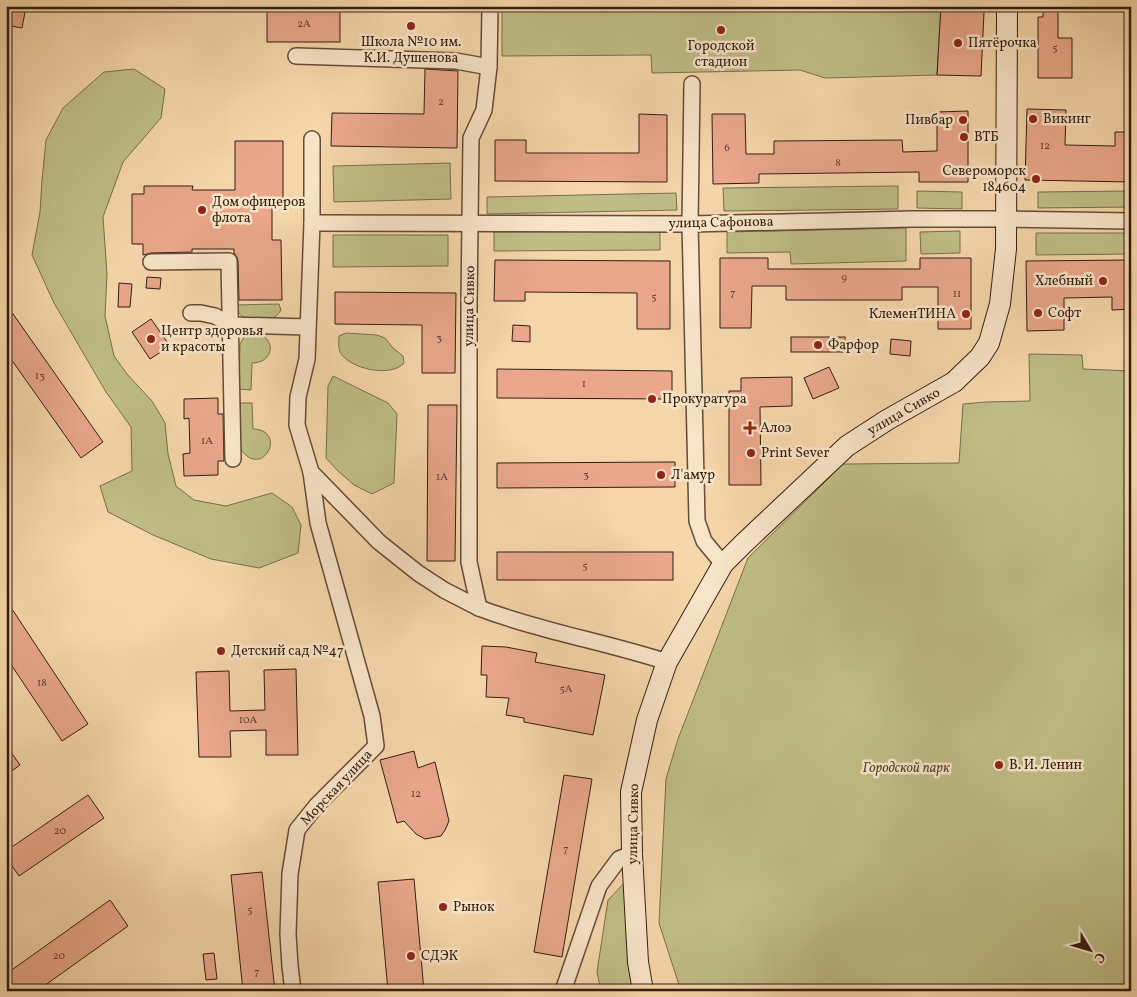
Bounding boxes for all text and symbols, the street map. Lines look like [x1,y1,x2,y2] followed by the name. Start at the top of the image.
[297,17,311,32] house number: 2А
[405,20,417,32] marker: Школа №10 им. К.И. Душенова
[715,24,727,36] marker: Городской стадион
[361,33,461,68] place label: Школа №10 им. К.И. Душенова
[968,34,1037,53] place label: Пятёрочка
[687,37,755,72] place label: Городской стадион
[952,37,964,49] marker: Пятёрочка
[1052,41,1058,56] house number: 5
[438,95,444,110] house number: 2
[1043,110,1091,129] place label: Викинг
[905,111,953,130] place label: Пивбар
[1027,113,1039,125] marker: Викинг
[957,114,969,126] marker: Пивбар
[974,128,999,147] place label: ВТБ
[958,131,970,143] marker: ВТБ
[1040,139,1050,154] house number: 12
[724,141,730,156] house number: 6
[835,156,841,171] house number: 8
[942,162,1027,197] place label: Североморск 184604
[1030,173,1042,185] marker: Североморск 184604
[212,193,305,228] place label: Дом офицеров флота
[196,204,208,216] marker: Дом офицеров флота
[668,213,774,233] street label: улица Сафонова
[460,265,480,347] street label: улица Сивко
[841,271,847,286] house number: 9
[1035,272,1093,291] place label: Хлебный
[1097,275,1109,287] marker: Хлебный
[730,286,736,301] house number: 7
[953,287,961,302] house number: 11
[651,290,657,305] house number: 5
[1048,304,1081,323] place label: Софт
[869,305,956,324] place label: КлеменТИНА
[1032,307,1044,319] marker: Софт
[960,308,972,320] marker: КлеменТИНА
[161,322,263,357] place label: Центр здоровья и красоты
[436,331,442,346] house number: 3
[145,333,157,345] marker: Центр здоровья и красоты
[828,336,879,355] place label: Фарфор
[812,339,824,351] marker: Фарфор
[35,369,45,384] house number: 13
[582,377,586,392] house number: 1
[864,383,944,441] street label: улица Сивко
[662,390,747,409] place label: Прокуратура
[646,393,658,405] marker: Прокуратура
[760,419,791,438] place label: Алоэ
[744,422,756,434] marker: Алоэ
[201,434,213,449] house number: 1А
[761,444,829,463] place label: Print Sever
[745,447,757,459] marker: Print Sever
[671,466,715,485] place label: Л'амур
[583,468,589,483] house number: 3
[655,469,667,481] marker: Л'амур
[436,470,448,485] house number: 1А
[582,559,588,574] house number: 5
[231,642,344,661] place label: Детский сад №47
[215,645,227,657] marker: Детский сад №47
[37,676,47,691] house number: 18
[559,682,573,697] house number: 5А
[239,713,258,728] house number: 10А
[297,746,377,830] street label: Морская улица
[1009,756,1083,775] place label: В. И. Ленин
[863,759,950,778] park label: Городской парк
[993,759,1005,771] marker: В. И. Ленин
[624,783,644,865] street label: улица Сивко
[411,787,421,802] house number: 12
[54,824,67,839] house number: 20
[563,842,569,857] house number: 7
[453,898,495,917] place label: Рынок
[437,901,449,913] marker: Рынок
[247,903,253,918] house number: 5
[1064,924,1114,974] north arrow
[421,947,459,966] place label: СДЭК
[1089,948,1109,966] text: С
[53,949,66,964] house number: 20
[405,950,417,962] marker: СДЭК
[254,965,260,980] house number: 7

